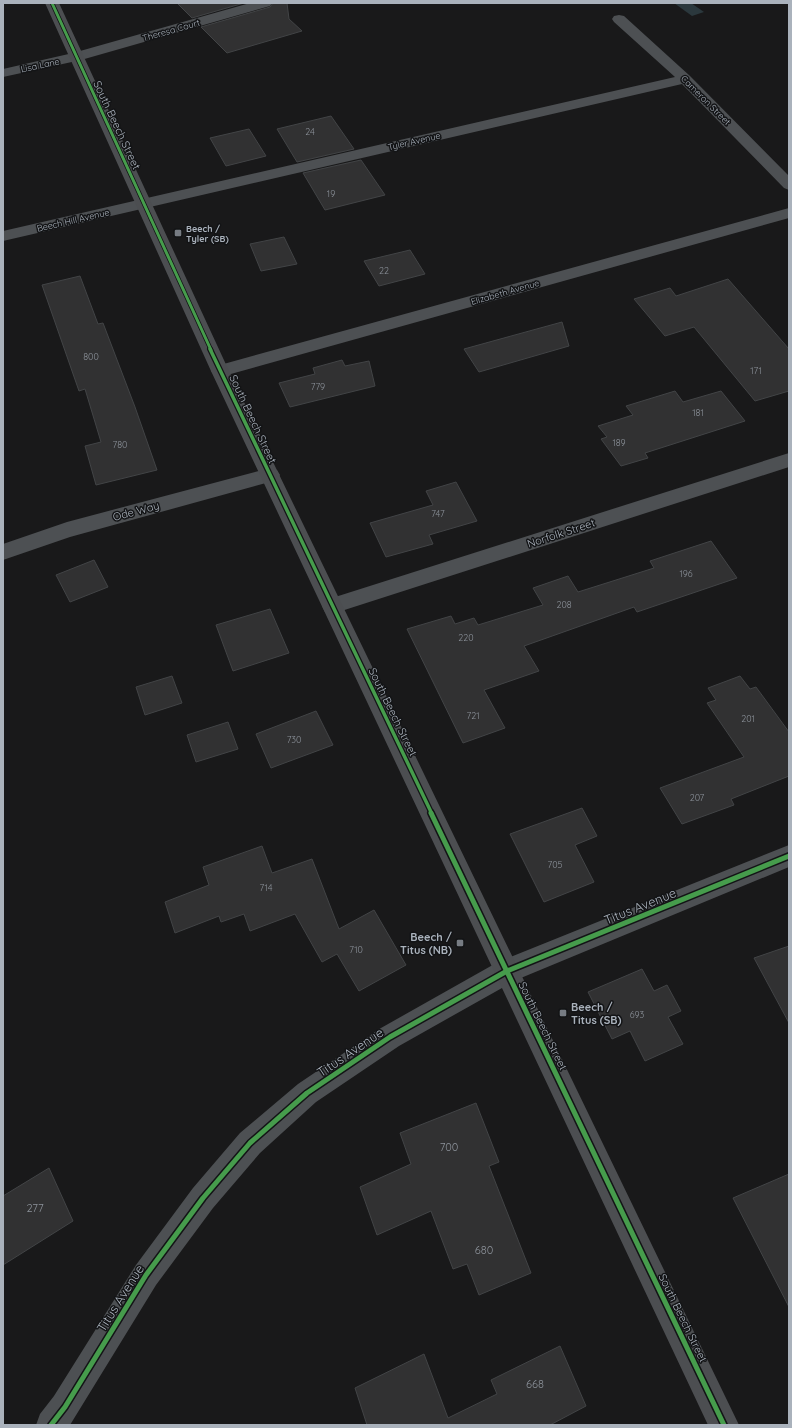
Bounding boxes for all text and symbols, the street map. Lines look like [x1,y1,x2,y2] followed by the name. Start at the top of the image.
[141,17,201,43] street label: Theresa Court
[20,56,60,74] street label: Lisa Lane
[679,73,733,127] street label: Cameron Street
[90,78,144,172] street label: South Beech Street
[305,126,315,137] house number: 24
[387,130,441,152] street label: Tyler Avenue
[327,188,335,199] house number: 19
[36,206,110,234] street label: Beech Hill Avenue
[186,223,229,244] place label: Beech / Tyler (SB)
[173,228,183,238] marker: Beech / Tyler (SB)
[379,265,389,276] house number: 22
[469,277,541,307] street label: Elizabeth Avenue
[83,351,99,362] house number: 800
[750,365,762,376] house number: 171
[226,372,280,466] street label: South Beech Street
[311,381,325,392] house number: 779
[692,407,704,418] house number: 181
[612,437,626,448] house number: 189
[113,439,127,450] house number: 780
[111,498,161,524] street label: Ode Way
[431,508,445,519] house number: 747
[525,515,597,551] street label: Norfolk Street
[679,568,693,579] house number: 196
[556,599,572,610] house number: 208
[458,632,474,643] house number: 220
[366,665,421,759] street label: South Beech Street
[467,710,479,721] house number: 721
[741,713,755,724] house number: 201
[287,734,301,745] house number: 730
[690,792,705,803] house number: 207
[548,859,563,870] house number: 705
[260,882,273,893] house number: 714
[602,884,678,928] street label: Titus Avenue
[400,930,452,957] place label: Beech / Titus (NB)
[455,938,465,948] marker: Beech / Titus (NB)
[349,944,363,955] house number: 710
[516,979,571,1073] street label: South Beech Street
[571,1000,622,1027] place label: Beech / Titus (SB)
[558,1008,568,1018] marker: Beech / Titus (SB)
[630,1009,645,1020] house number: 693
[314,1024,386,1080] street label: Titus Avenue
[440,1140,458,1154] house number: 700
[26,1201,44,1215] house number: 277
[475,1243,493,1257] house number: 680
[93,1261,147,1335] street label: Titus Avenue
[656,1271,711,1365] street label: South Beech Street
[526,1377,544,1391] house number: 668

